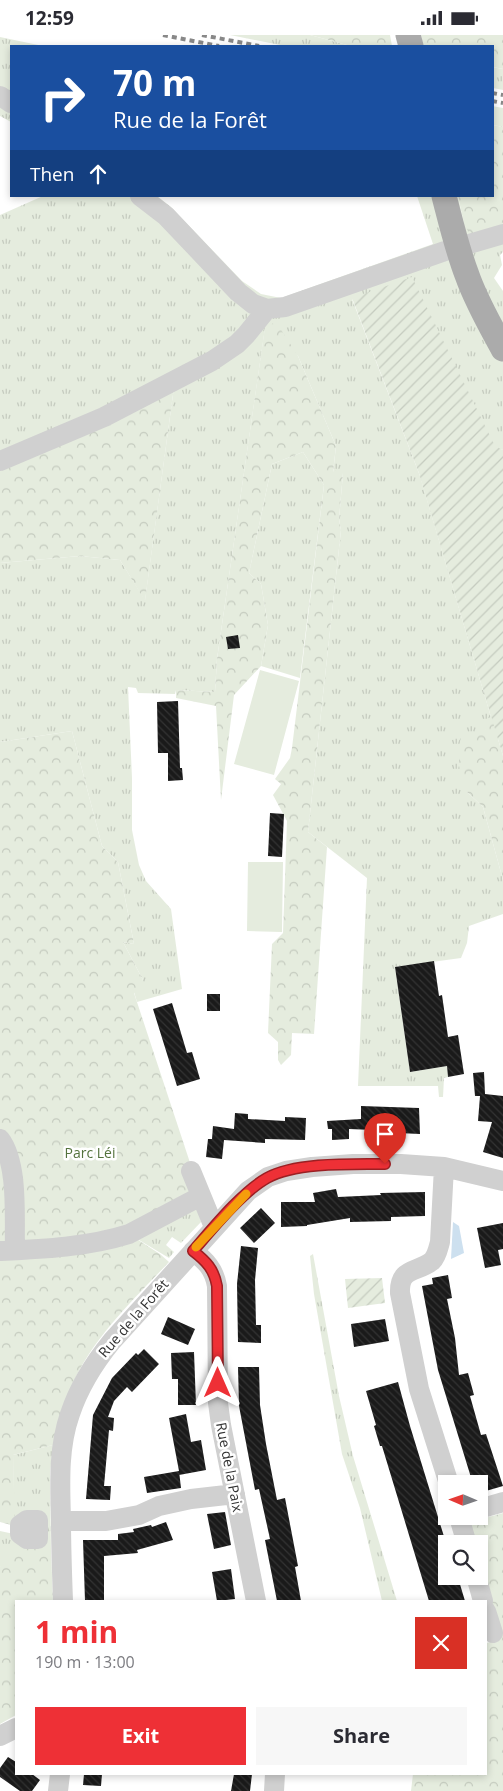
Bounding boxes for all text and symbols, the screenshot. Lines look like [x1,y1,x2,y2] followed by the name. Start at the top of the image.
[25,5,74,31] text: 12:59
[113,59,196,106] text: 70 m
[30,65,95,130] icon: right
[113,104,267,134] text: Rue de la Forêt
[84,160,112,188] icon: ahead
[30,161,74,187] text: Then
[364,1113,406,1164] pin
[371,1120,399,1148] icon: arrive
[65,1143,115,1162] park label: Parc Léi
[94,1275,172,1361] street label: Rue de la Forêt
[191,1356,243,1408] position arrow
[212,1421,248,1514] street label: Rue de la Paix
[438,1475,488,1525] north arrow
[438,1475,488,1585] map controls
[438,1535,488,1585] button: search
[35,1611,118,1652] text: 1 min
[415,1617,467,1669] button: close
[35,1651,135,1673] text: 190 m · 13:00
[35,1707,246,1765] button: Exit
[256,1707,467,1765] button: Share

